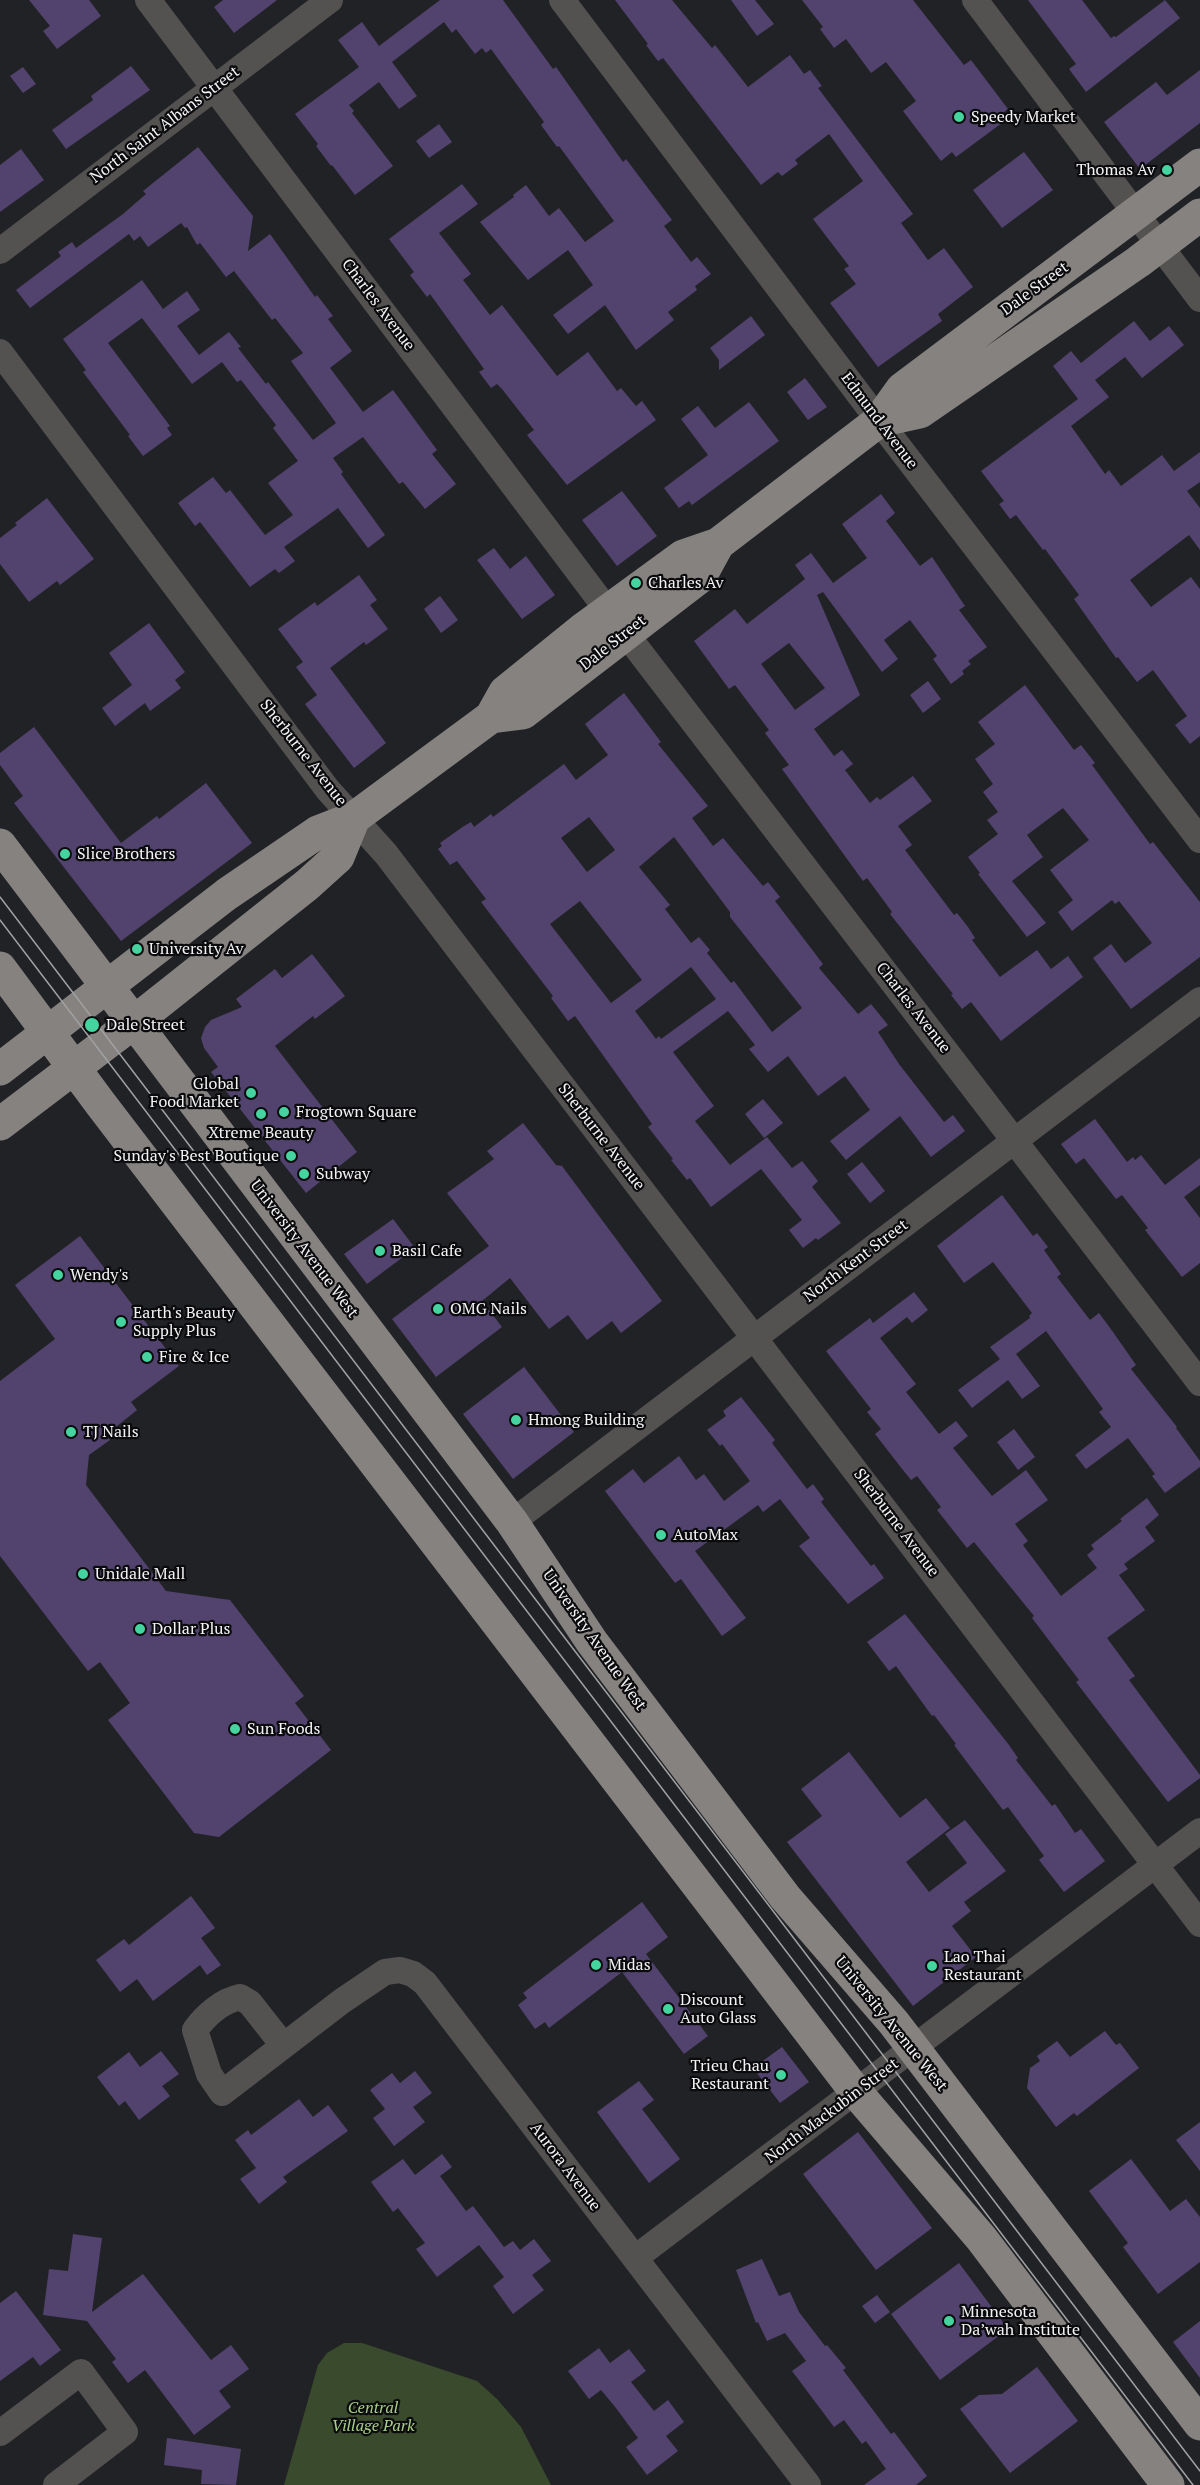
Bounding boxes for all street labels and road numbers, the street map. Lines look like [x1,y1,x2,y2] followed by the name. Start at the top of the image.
[86,62,244,188] street label: North Saint Albans Street
[337,255,419,355] street label: Charles Avenue
[997,258,1073,320] street label: Dale Street
[836,369,922,473] street label: Edmund Avenue
[576,611,650,675] street label: Dale Street
[255,696,351,810] street label: Sherburne Avenue
[872,959,954,1057] street label: Charles Avenue
[553,1080,649,1194] street label: Sherburne Avenue
[246,1176,362,1322] street label: University Avenue West
[800,1216,912,1306] street label: North Kent Street
[849,1465,943,1581] street label: Sherburne Avenue
[538,1566,650,1714] street label: University Avenue West
[831,1953,951,2095] street label: University Avenue West
[761,2054,903,2168] street label: North Mackubin Street
[526,2119,604,2215] street label: Aurora Avenue

